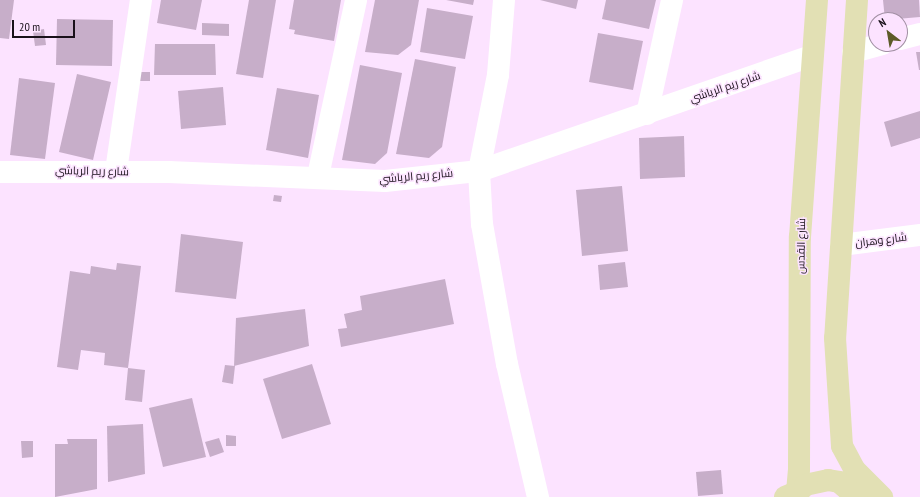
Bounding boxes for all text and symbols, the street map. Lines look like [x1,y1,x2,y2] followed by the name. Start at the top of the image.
[14,12,77,38] scale bar
[868,12,908,52] north arrow
[876,15,888,30] text: N
[19,19,40,34] text: 20 m
[688,69,762,105] street label: شارع ريم الرياشي
[55,164,129,178] street label: شارع ريم الرياشي
[379,166,453,186] street label: شارع ريم الرياشي
[794,218,808,274] street label: شارع القدس
[854,230,908,250] street label: شارع وهران

